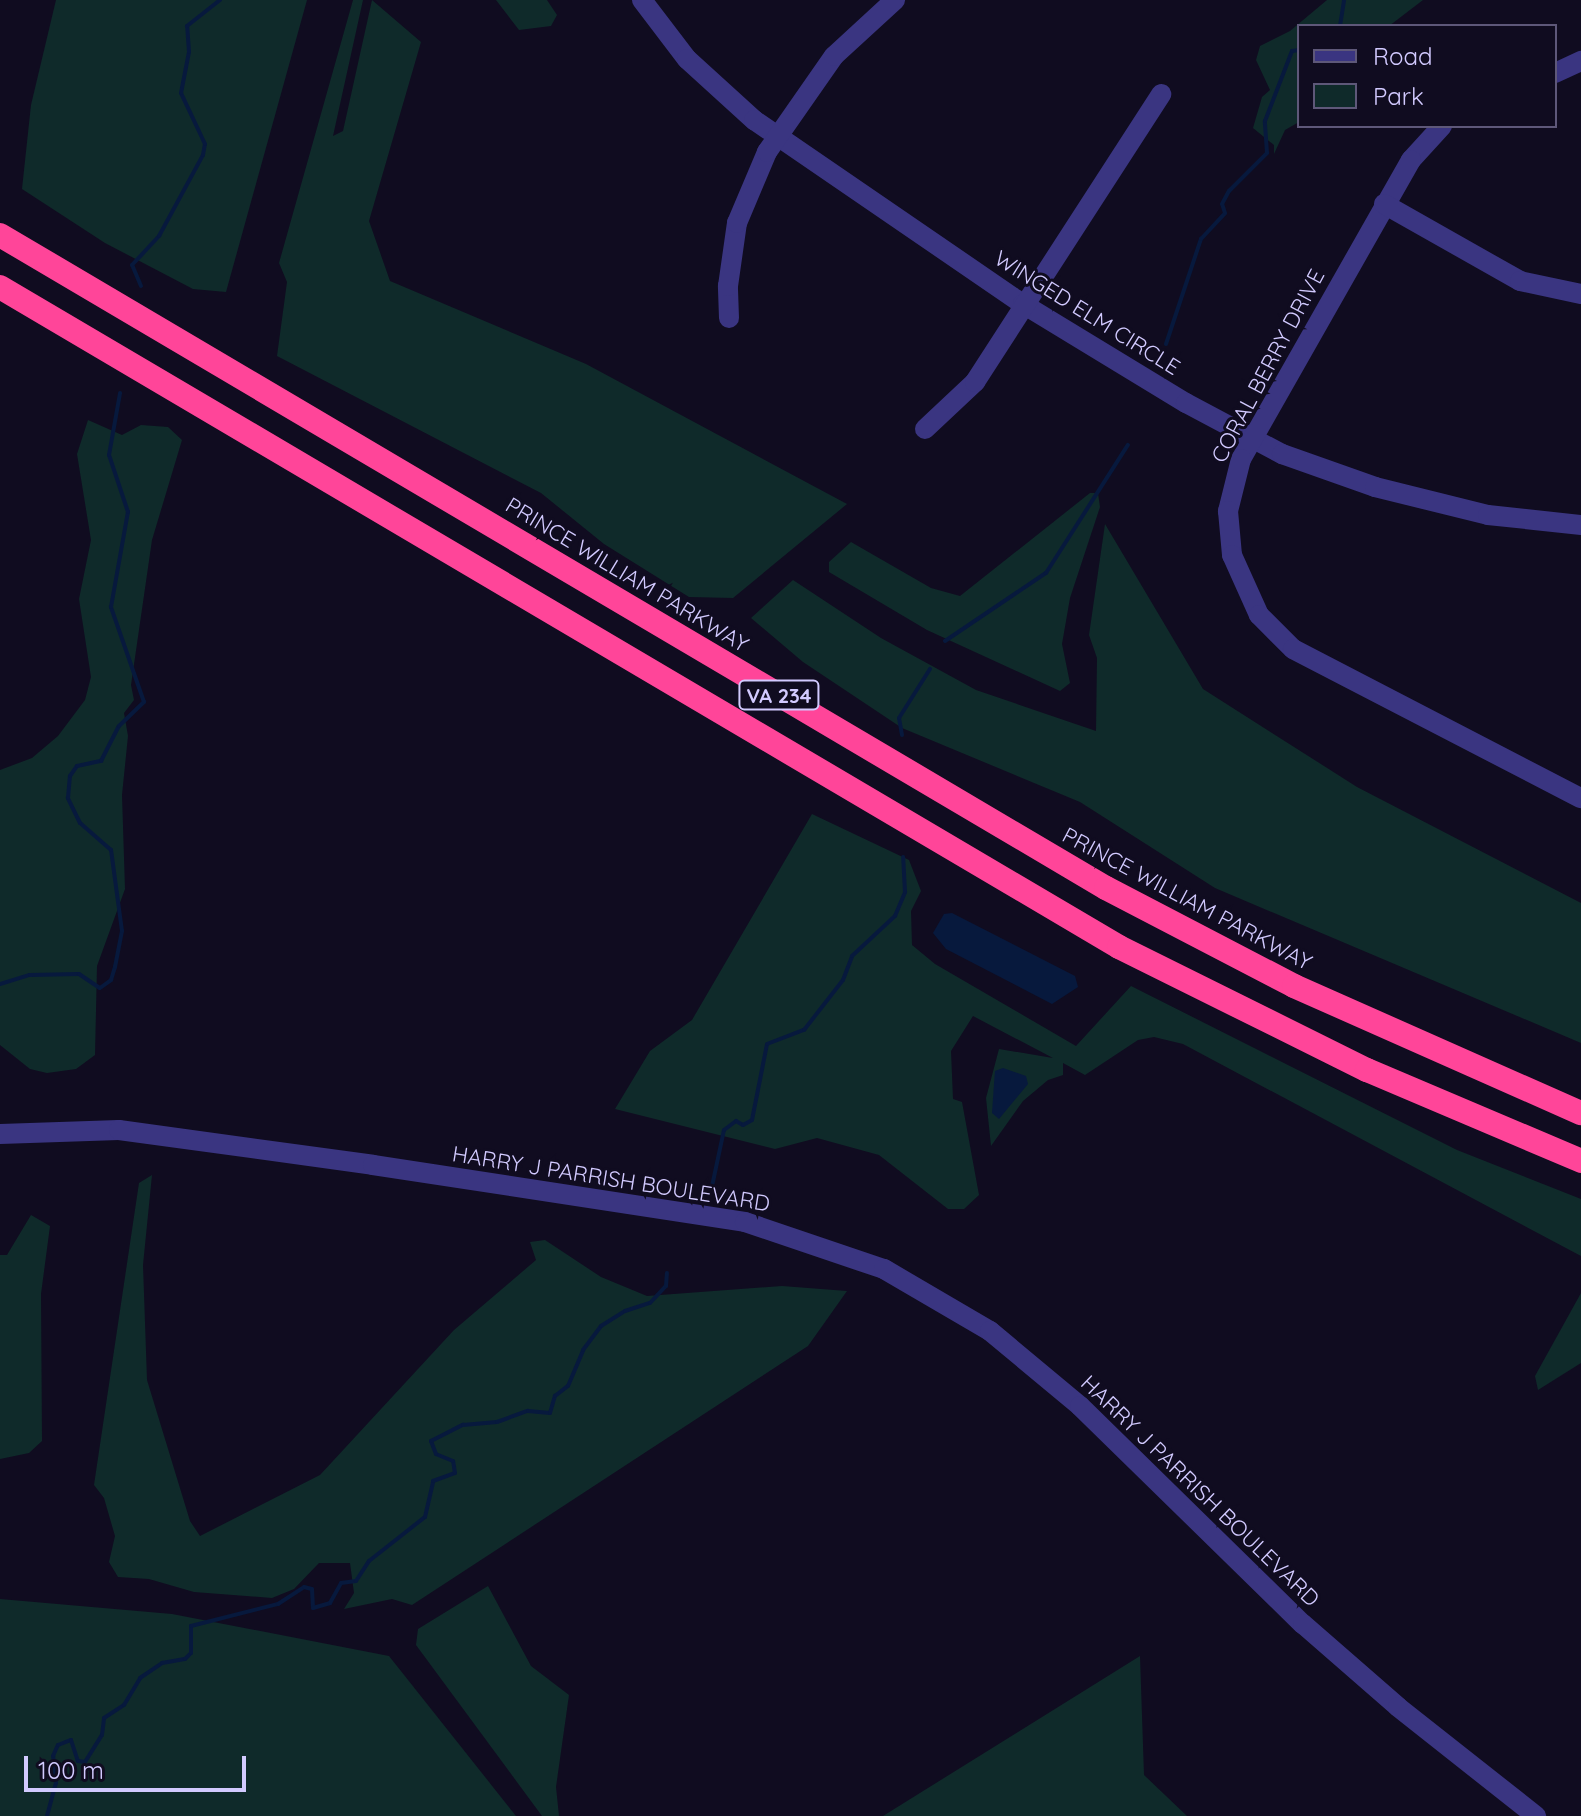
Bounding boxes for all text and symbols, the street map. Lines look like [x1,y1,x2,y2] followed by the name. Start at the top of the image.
[1297,24,1557,128] legend
[1373,41,1433,71] text: Road
[1373,81,1424,111] text: Park
[989,245,1185,381] street label: WINGED ELM CIRCLE
[1206,265,1330,467] street label: CORAL BERRY DRIVE
[501,492,753,658] street label: PRINCE WILLIAM PARKWAY
[737,679,821,711] road number: VA 234
[1058,822,1316,976] street label: PRINCE WILLIAM PARKWAY
[450,1141,772,1217] street label: HARRY J PARRISH BOULEVARD
[1075,1370,1325,1612] street label: HARRY J PARRISH BOULEVARD
[28,1740,250,1790] scale bar
[38,1755,104,1785] text: 100 m

